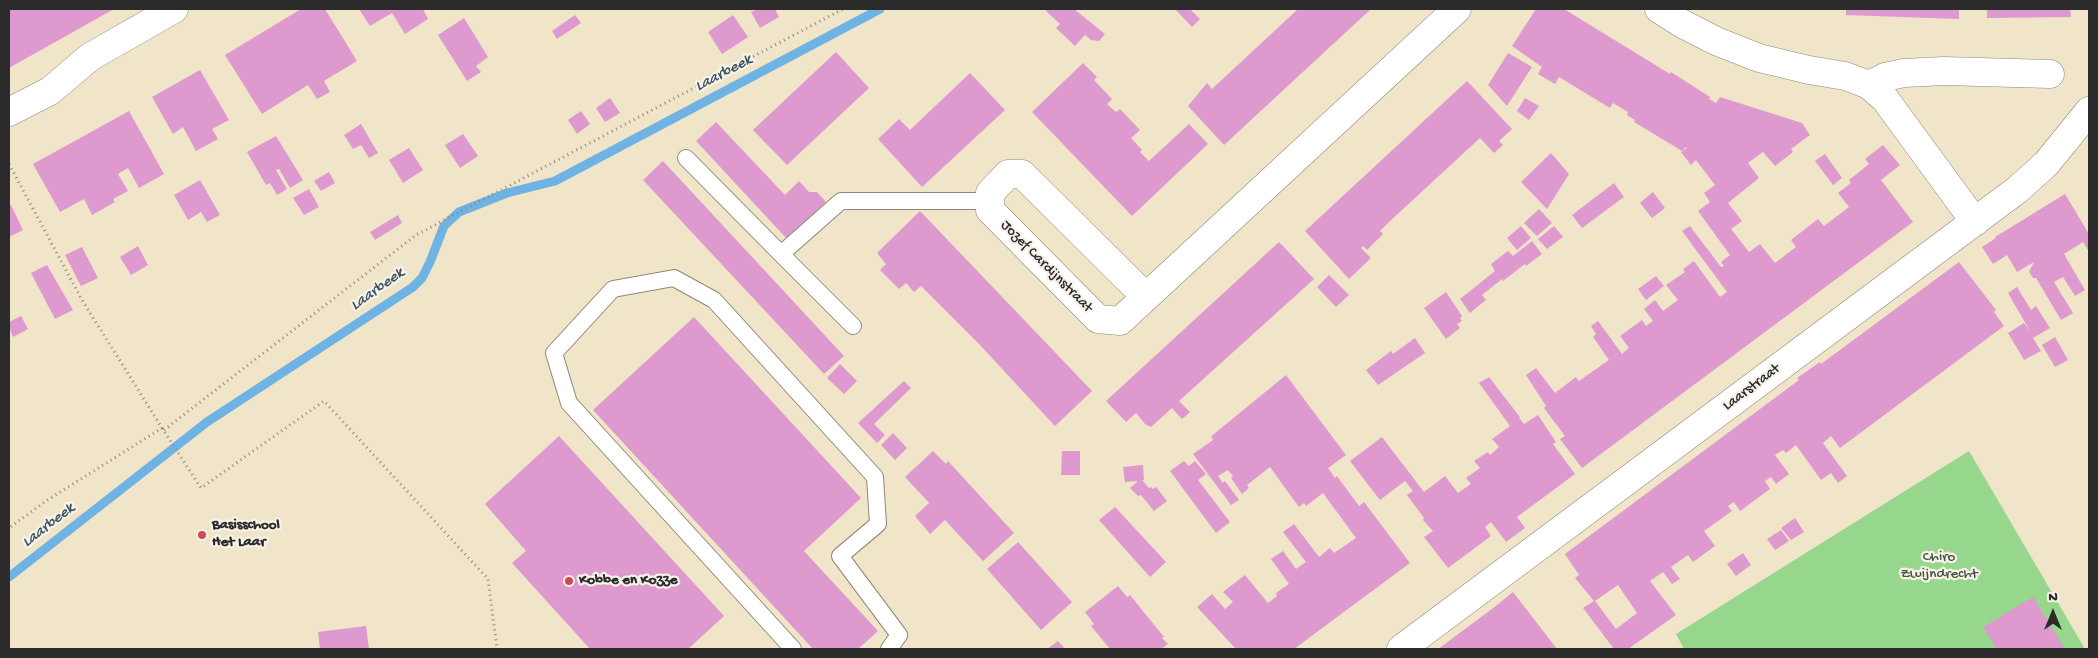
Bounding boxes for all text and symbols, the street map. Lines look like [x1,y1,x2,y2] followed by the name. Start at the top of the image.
[692,51,756,97] water label: Laarbeek
[996,217,1096,317] street label: Jozef Cardijnstraat
[348,264,408,316] water label: Laarbeek
[1720,361,1784,415] street label: Laarstraat
[19,500,79,552] water label: Laarbeek
[212,517,280,552] place label: Basisschool Het Laar
[196,529,208,541] marker: Basisschool Het Laar
[1900,549,1978,584] park label: Chiro Zwijndrecht
[579,572,678,590] place label: Kobbe en Kozze
[563,575,575,587] marker: Kobbe en Kozze
[2028,588,2078,638] north arrow
[2048,589,2058,606] text: N

